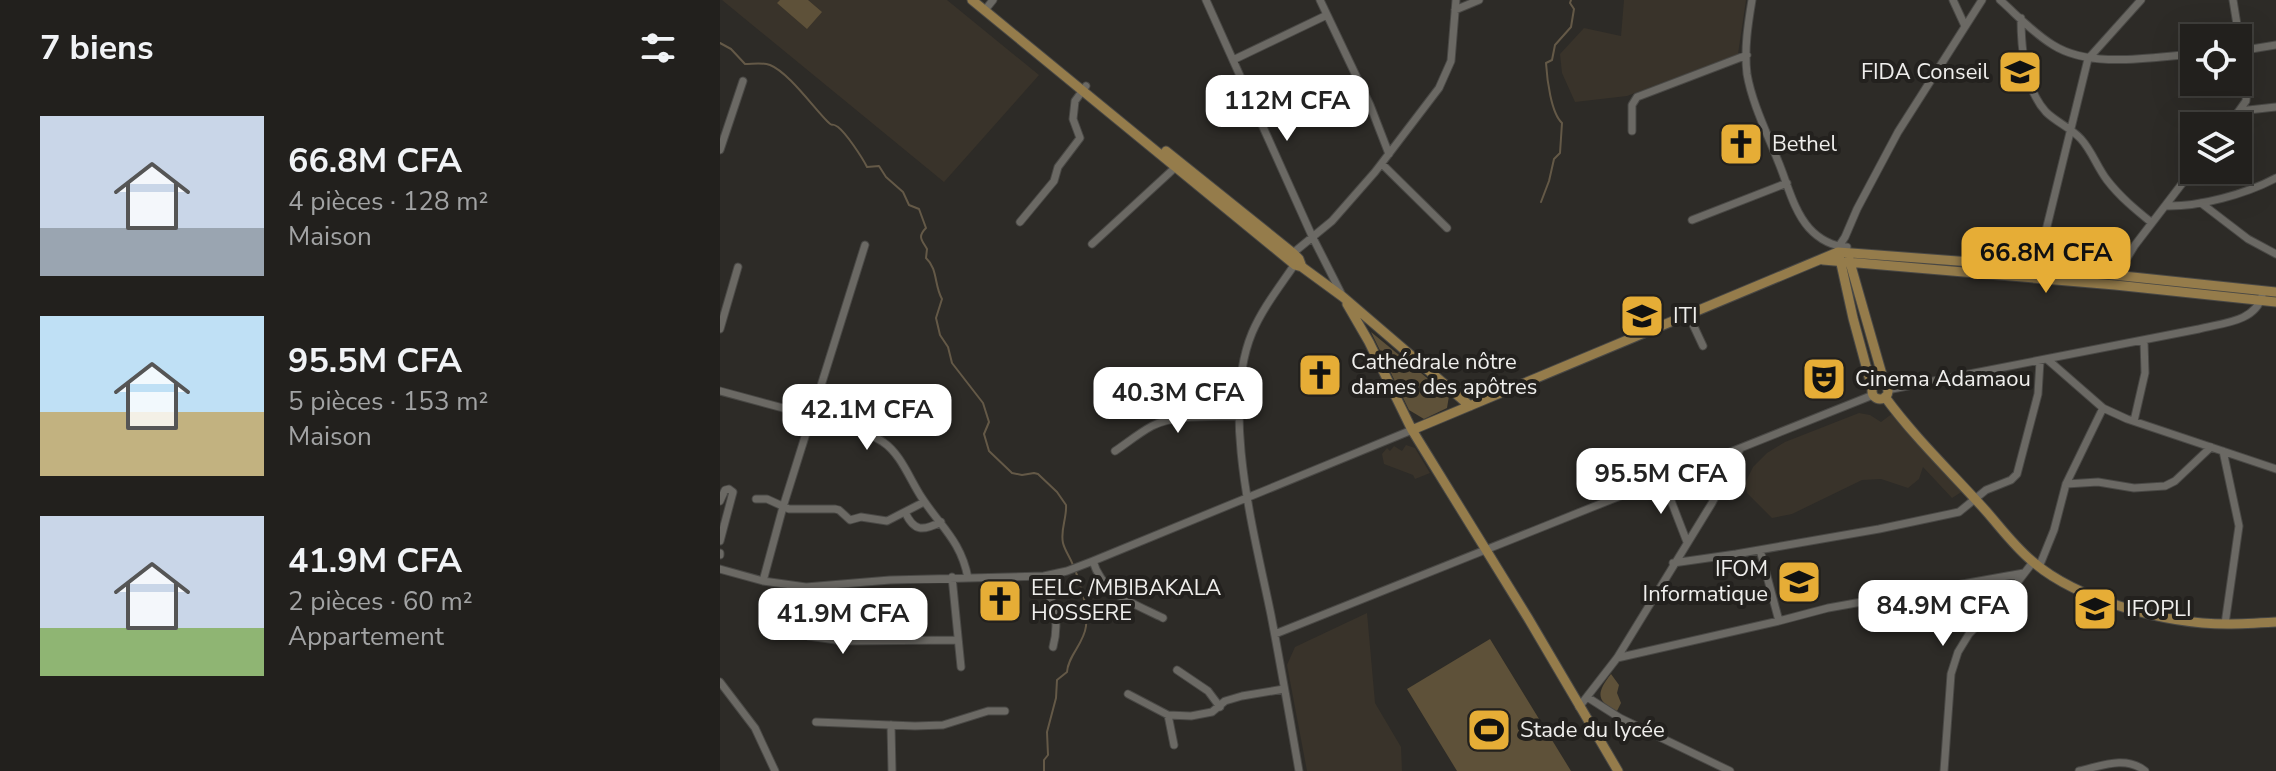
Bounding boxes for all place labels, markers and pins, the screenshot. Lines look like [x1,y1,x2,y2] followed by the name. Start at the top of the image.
[1996,48,2044,96] school or university icon: FIDA Conseil
[1861,57,1989,87] place label: FIDA Conseil
[1204,75,1370,143] pin: 112M CFA
[1717,120,1765,168] church icon: Bethel
[1772,129,1837,159] place label: Bethel
[1954,227,2138,295] pin: 66.8M CFA
[1618,292,1666,340] school or university icon: ITI
[1673,301,1698,331] place label: ITI
[1351,347,1537,402] place label: Cathédrale nôtre dames des apôtres
[1296,351,1344,399] church icon: Cathédrale nôtre dames des apôtres
[1800,355,1848,403] theatre icon: Cinema Adamaou
[1855,364,2031,394] place label: Cinema Adamaou
[1086,367,1270,435] pin: 40.3M CFA
[775,384,959,452] pin: 42.1M CFA
[1569,448,1753,516] pin: 95.5M CFA
[1643,554,1768,609] place label: IFOM Informatique
[1775,558,1823,606] school or university icon: IFOM Informatique
[1031,573,1221,628] place label: EELC /MBIBAKALA HOSSERE
[976,577,1024,625] church icon: EELC /MBIBAKALA HOSSERE
[1851,580,2035,648] pin: 84.9M CFA
[2071,585,2119,633] school or university icon: IFOPLI
[751,588,935,656] pin: 41.9M CFA
[2126,594,2192,624] place label: IFOPLI
[1465,706,1513,754] sports icon: Stade du lycée
[1520,715,1665,745] place label: Stade du lycée

